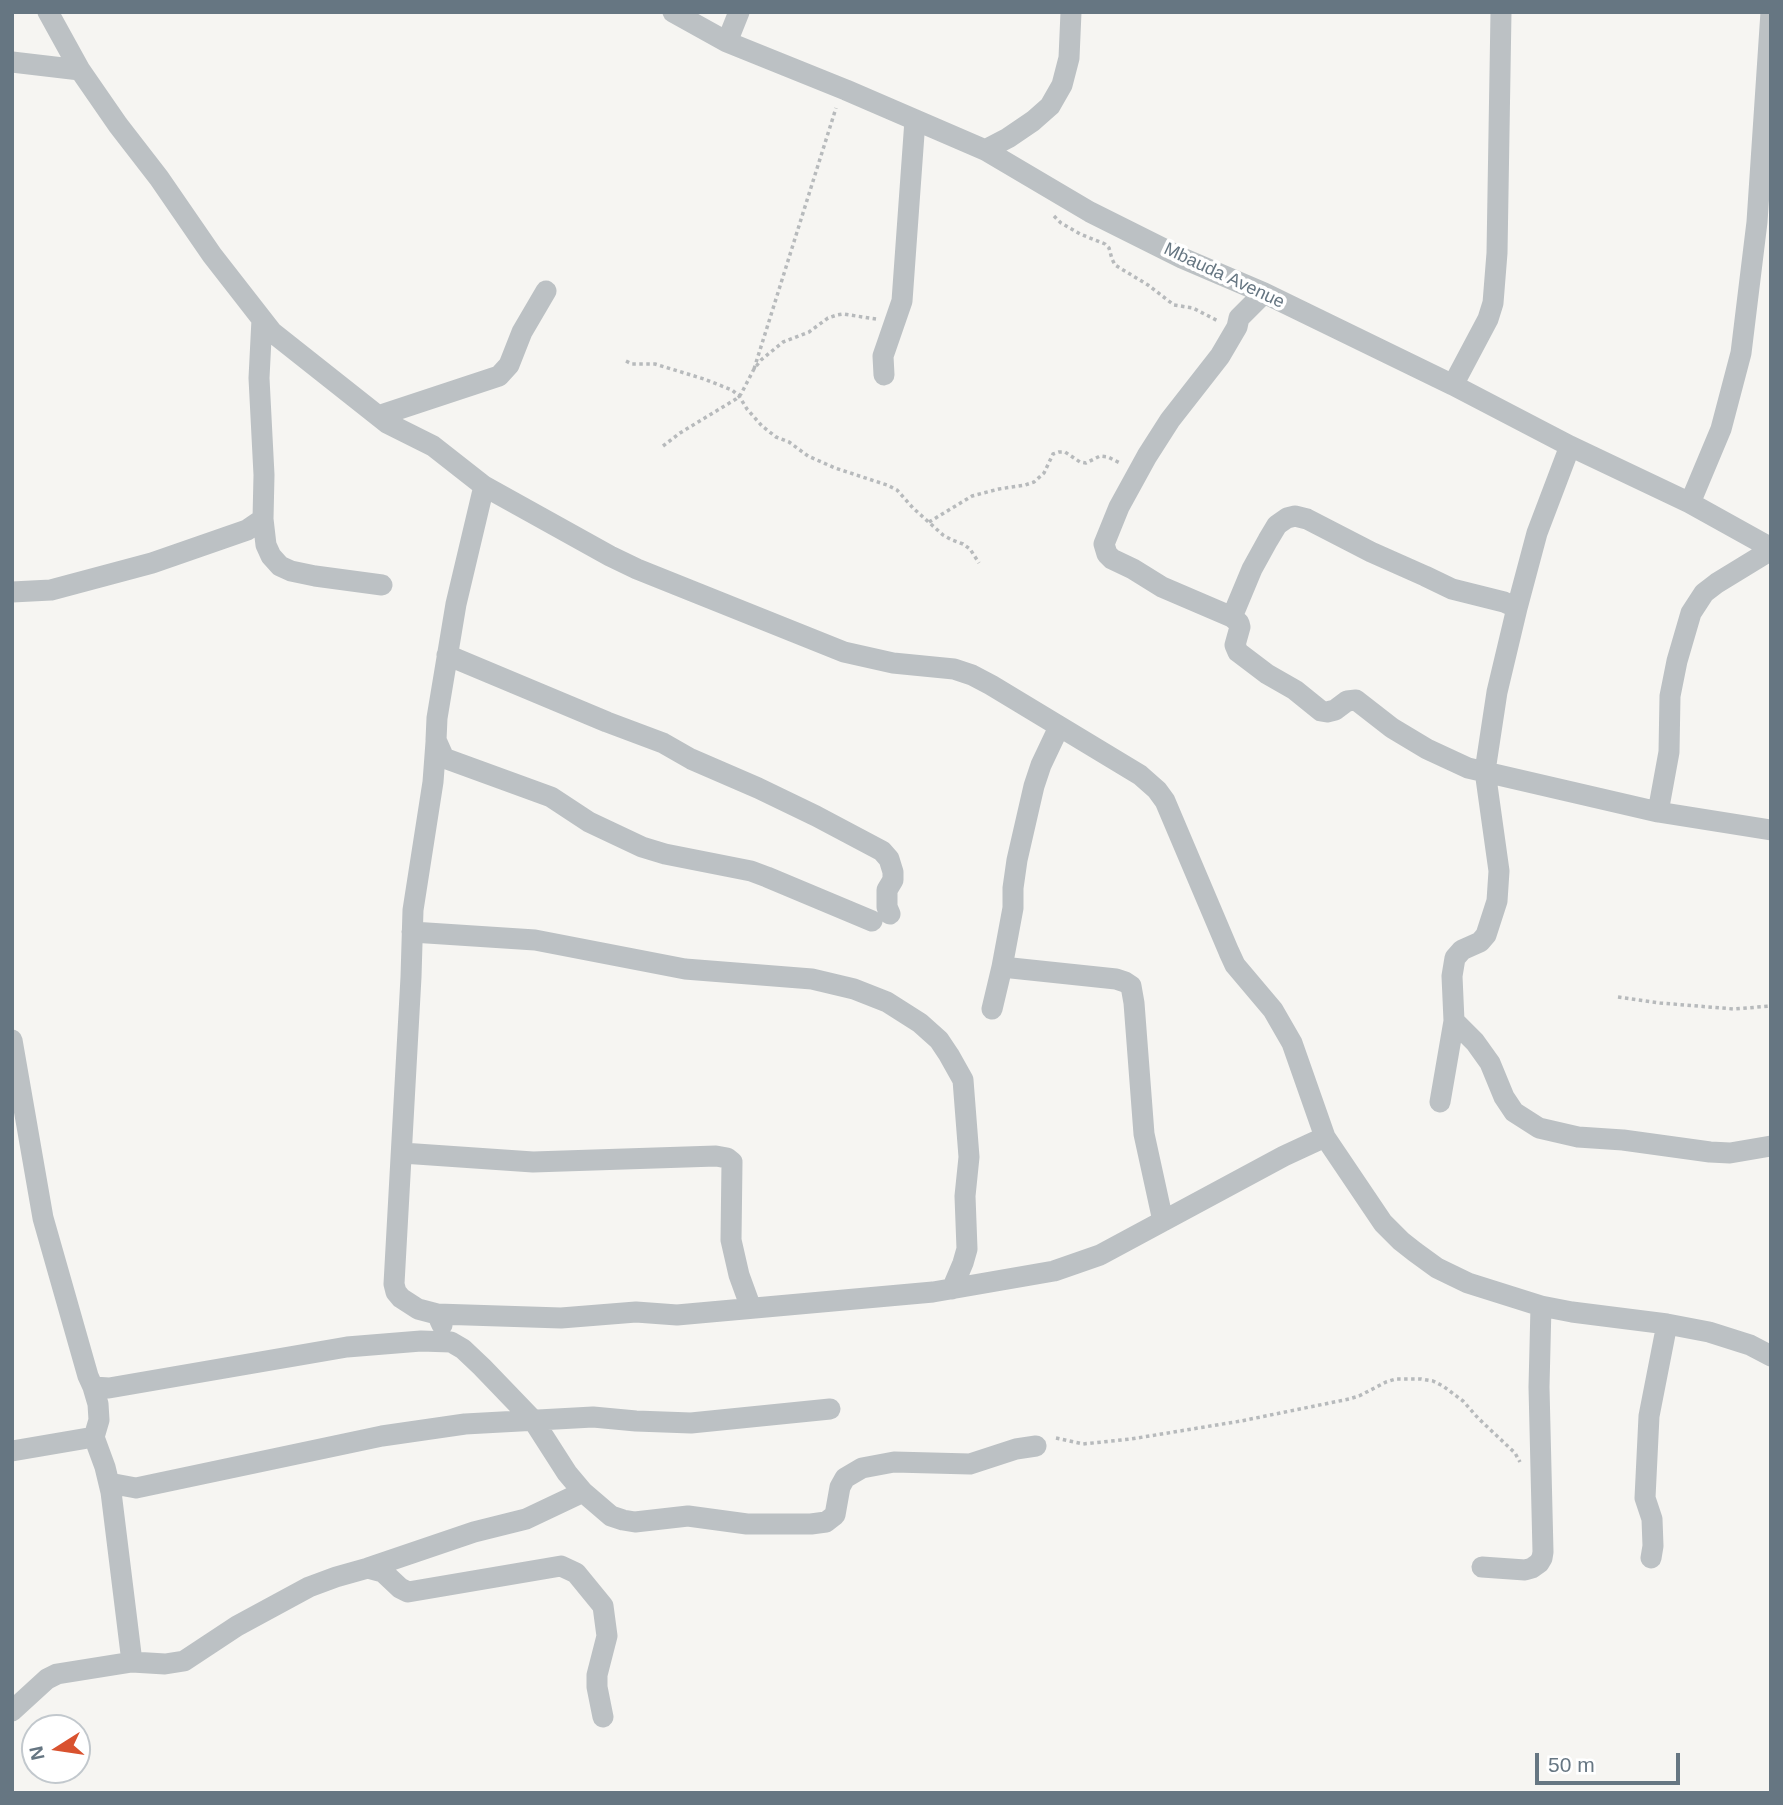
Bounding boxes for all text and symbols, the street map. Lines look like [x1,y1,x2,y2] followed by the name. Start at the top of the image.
[1160,239,1288,313] street label: Mbauda Avenue
[21,1714,91,1784] north arrow
[1538,1738,1683,1782] scale bar
[25,1744,49,1762] text: N
[1548,1753,1595,1776] text: 50 m

